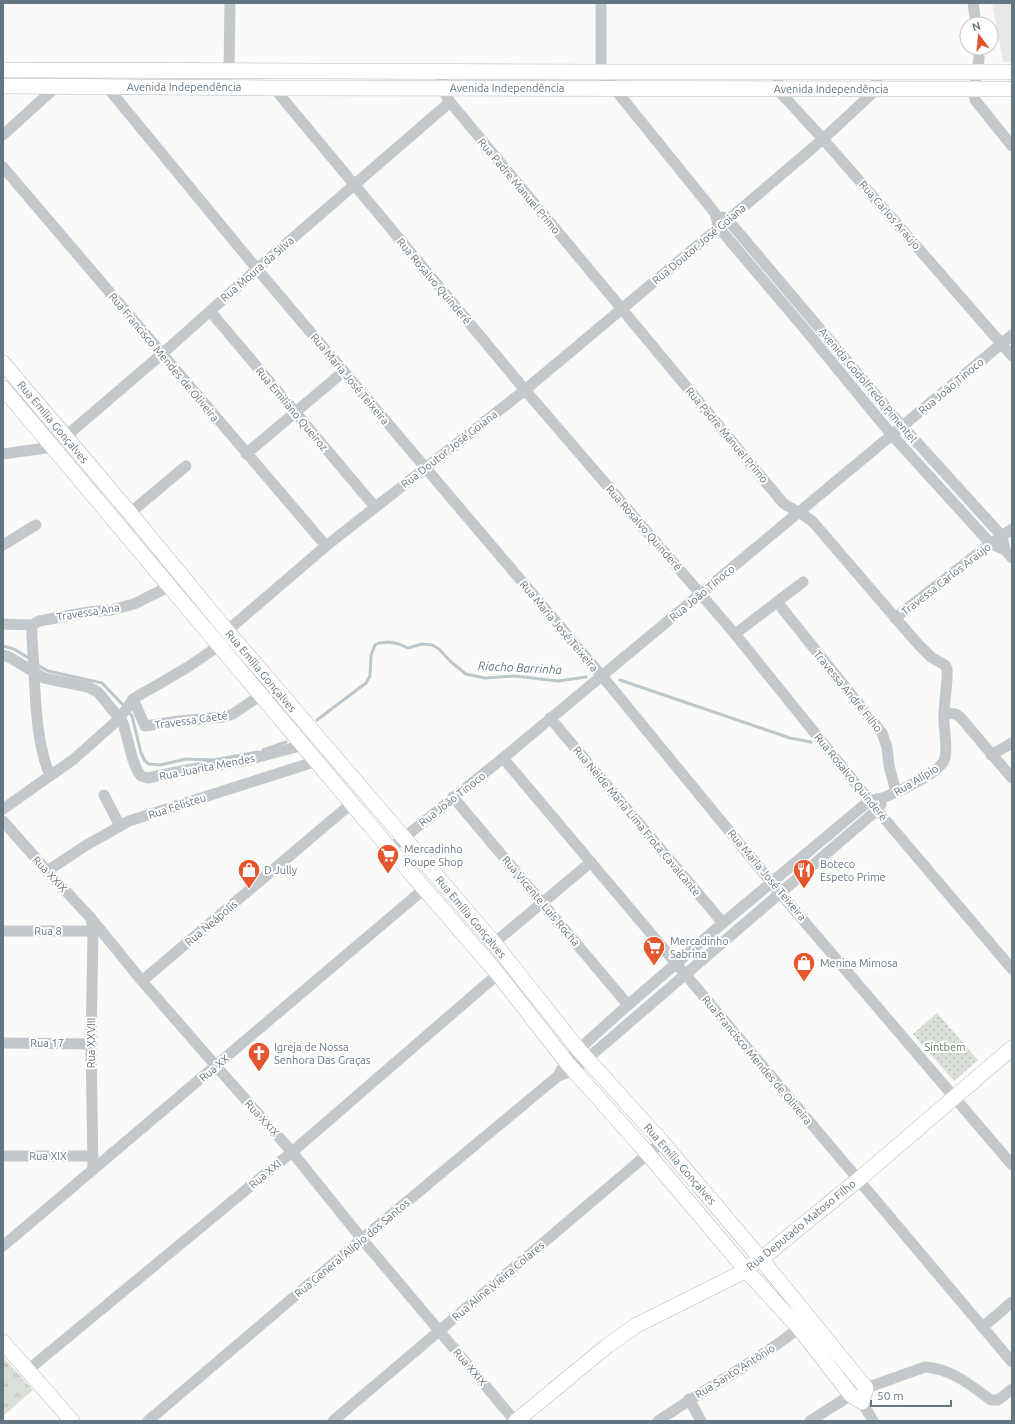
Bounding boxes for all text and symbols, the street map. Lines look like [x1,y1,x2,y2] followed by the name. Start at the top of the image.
[959,16,999,56] north arrow
[971,19,982,33] text: N
[127,81,241,93] street label: Avenida Independência
[450,82,564,94] street label: Avenida Independência
[774,83,888,95] street label: Avenida Independência
[475,136,563,236] street label: Rua Padre Manuel Primo
[857,178,923,252] street label: Rua Carlos Araújo
[650,201,748,287] street label: Rua Doutor José Goiana
[218,234,296,304] street label: Rua Moura da Silva
[394,236,474,326] street label: Rua Rosalvo Quinderé
[107,290,221,424] street label: Rua Francisco Mendes de Oliveira
[817,325,919,445] street label: Avenida Godolfredo Pimentel
[308,331,392,427] street label: Rua Maria José Teixeira
[916,355,986,417] street label: Rua João Tinoco
[254,365,330,453] street label: Rua Emiliano Queiroz
[15,379,91,466] street label: Rua Emília Gonçalves
[683,385,771,485] street label: Rua Padre Manuel Primo
[399,408,499,490] street label: Rua Doutor José Goiana
[604,483,684,573] street label: Rua Rosalvo Quinderé
[899,540,993,618] street label: Travessa Carlos Araújo
[667,562,737,624] street label: Rua João Tinoco
[517,578,601,674] street label: Rua Maria José Teixeira
[56,601,120,623] street label: Travessa Ana
[223,628,299,715] street label: Rua Emília Gonçalves
[811,648,885,734] street label: Travessa André Filho
[478,659,563,676] water label: Riacho Barrinha
[154,709,228,731] street label: Travessa Caeté
[812,731,890,823] street label: Rua Rosalvo Quinderé
[571,744,703,898] street label: Rua Neide Maria Lima Frota Cavalcante
[158,752,256,782] street label: Rua Juarita Mendes
[892,762,940,798] street label: Rua Alípio
[416,769,488,829] street label: Rua João Tinoco
[147,791,207,821] street label: Rua Felisteu
[725,827,809,923] street label: Rua Maria José Teixeira
[375,842,401,875] supermarket icon: Mercadinho Poupe Shop
[404,843,463,868] place label: Mercadinho Poupe Shop
[30,854,70,895] street label: Rua XXIX
[500,854,582,948] street label: Rua Vicente Luís Rocha
[236,857,262,890] shop icon: D Jully
[791,857,817,890] restaurant icon: Boteco Espeto Prime
[820,858,886,883] place label: Boteco Espeto Prime
[264,864,298,876] place label: D Jully
[433,874,509,961] street label: Rua Emília Gonçalves
[183,898,240,948] street label: Rua Neápolis
[34,925,62,937] street label: Rua 8
[641,934,667,967] supermarket icon: Mercadinho Sabrina
[670,935,729,960] place label: Mercadinho Sabrina
[791,950,817,983] shop icon: Menina Mimosa
[820,957,898,969] place label: Menina Mimosa
[700,993,814,1127] street label: Rua Francisco Mendes de Oliveira
[85,1018,97,1068] street label: Rua XXVIII
[30,1037,64,1049] street label: Rua 17
[246,1040,272,1073] church icon: Igreja de Nossa Senhora Das Graças
[274,1041,371,1066] place label: Igreja de Nossa Senhora Das Graças
[924,1041,966,1053] park label: Sintbem
[197,1052,231,1084] street label: Rua XX
[243,1097,282,1139] street label: Rua XXIX
[642,1121,719,1207] street label: Rua Emília Gonçalves
[29,1150,67,1162] street label: Rua XIX
[247,1157,283,1191] street label: Rua XXI
[744,1177,858,1273] street label: Rua Deputado Matoso Filho
[292,1196,412,1300] street label: Rua General Alípio dos Santos
[449,1239,547,1323] street label: Rua Aline Vieira Colares
[693,1342,777,1400] street label: Rua Santo Antônio
[451,1346,489,1388] street label: Rua XXIX
[871,1382,951,1408] scale bar
[877,1389,904,1402] text: 50 m

